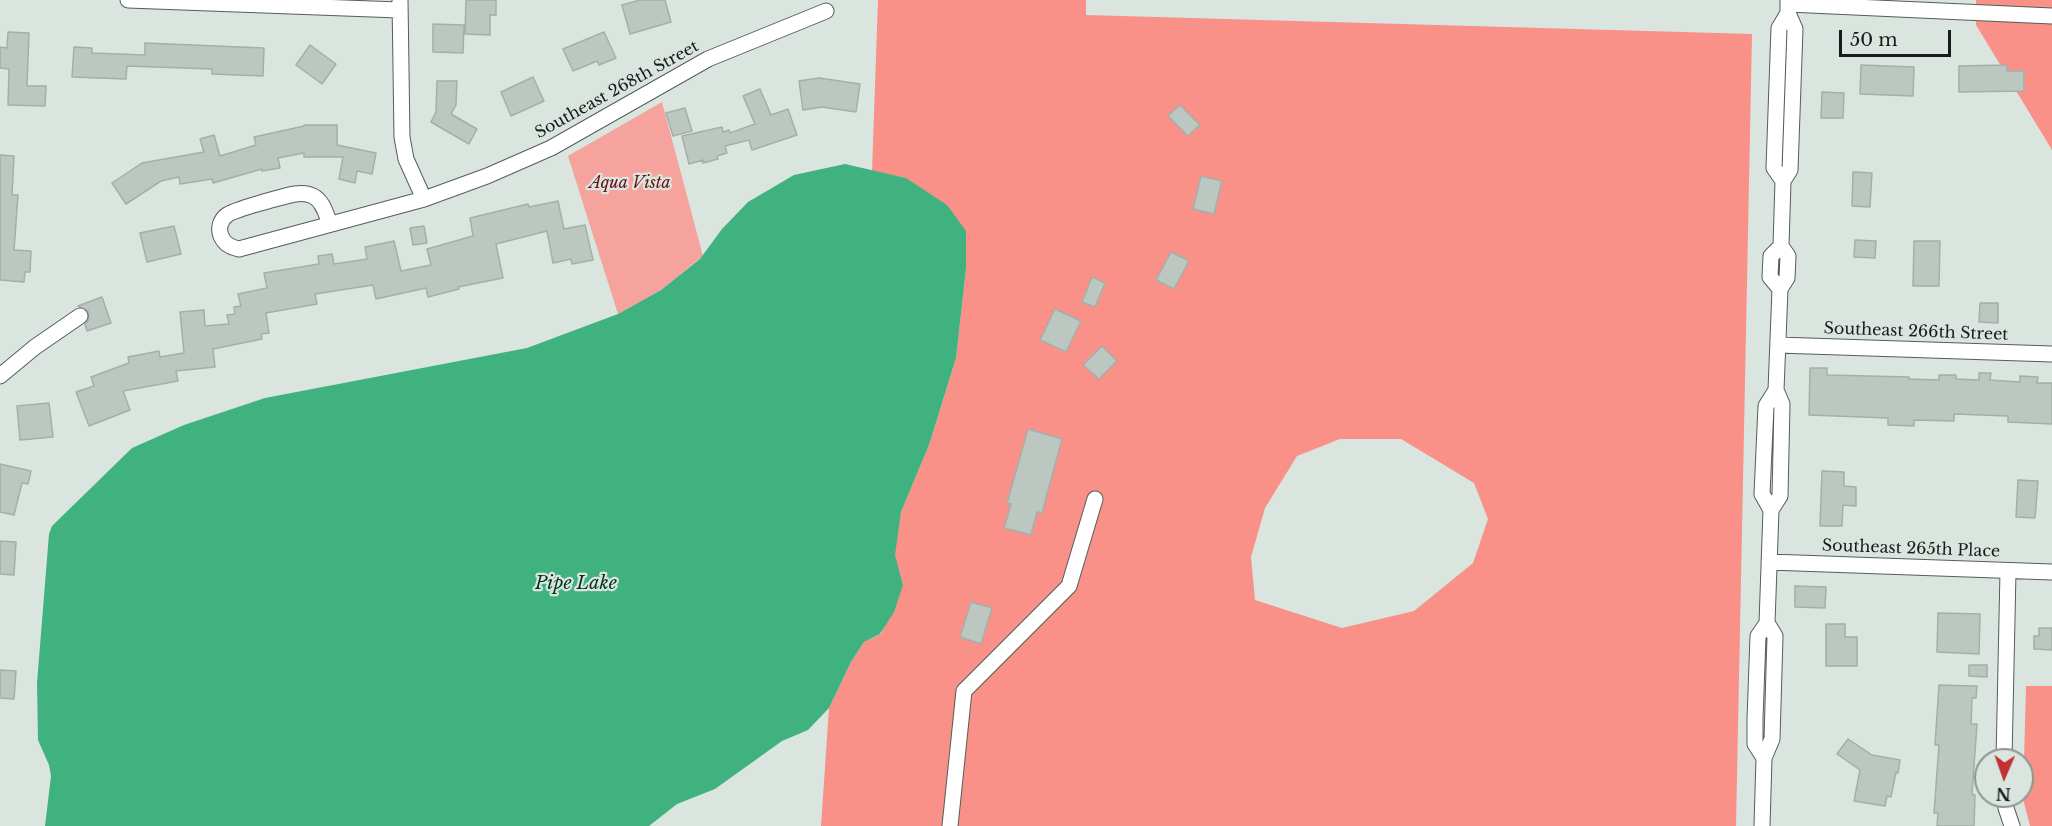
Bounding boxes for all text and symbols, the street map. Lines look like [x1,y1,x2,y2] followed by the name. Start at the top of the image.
[1842,18,1954,56] scale bar
[1850,29,1898,51] text: 50 m
[532,37,702,143] street label: Southeast 268th Street
[589,173,671,193] park label: Aqua Vista
[1823,319,2009,345] street label: Southeast 266th Street
[1822,536,2000,562] street label: Southeast 265th Place
[535,573,617,595] water label: Pipe Lake
[1974,748,2034,808] north arrow
[1996,784,2011,804] text: N

